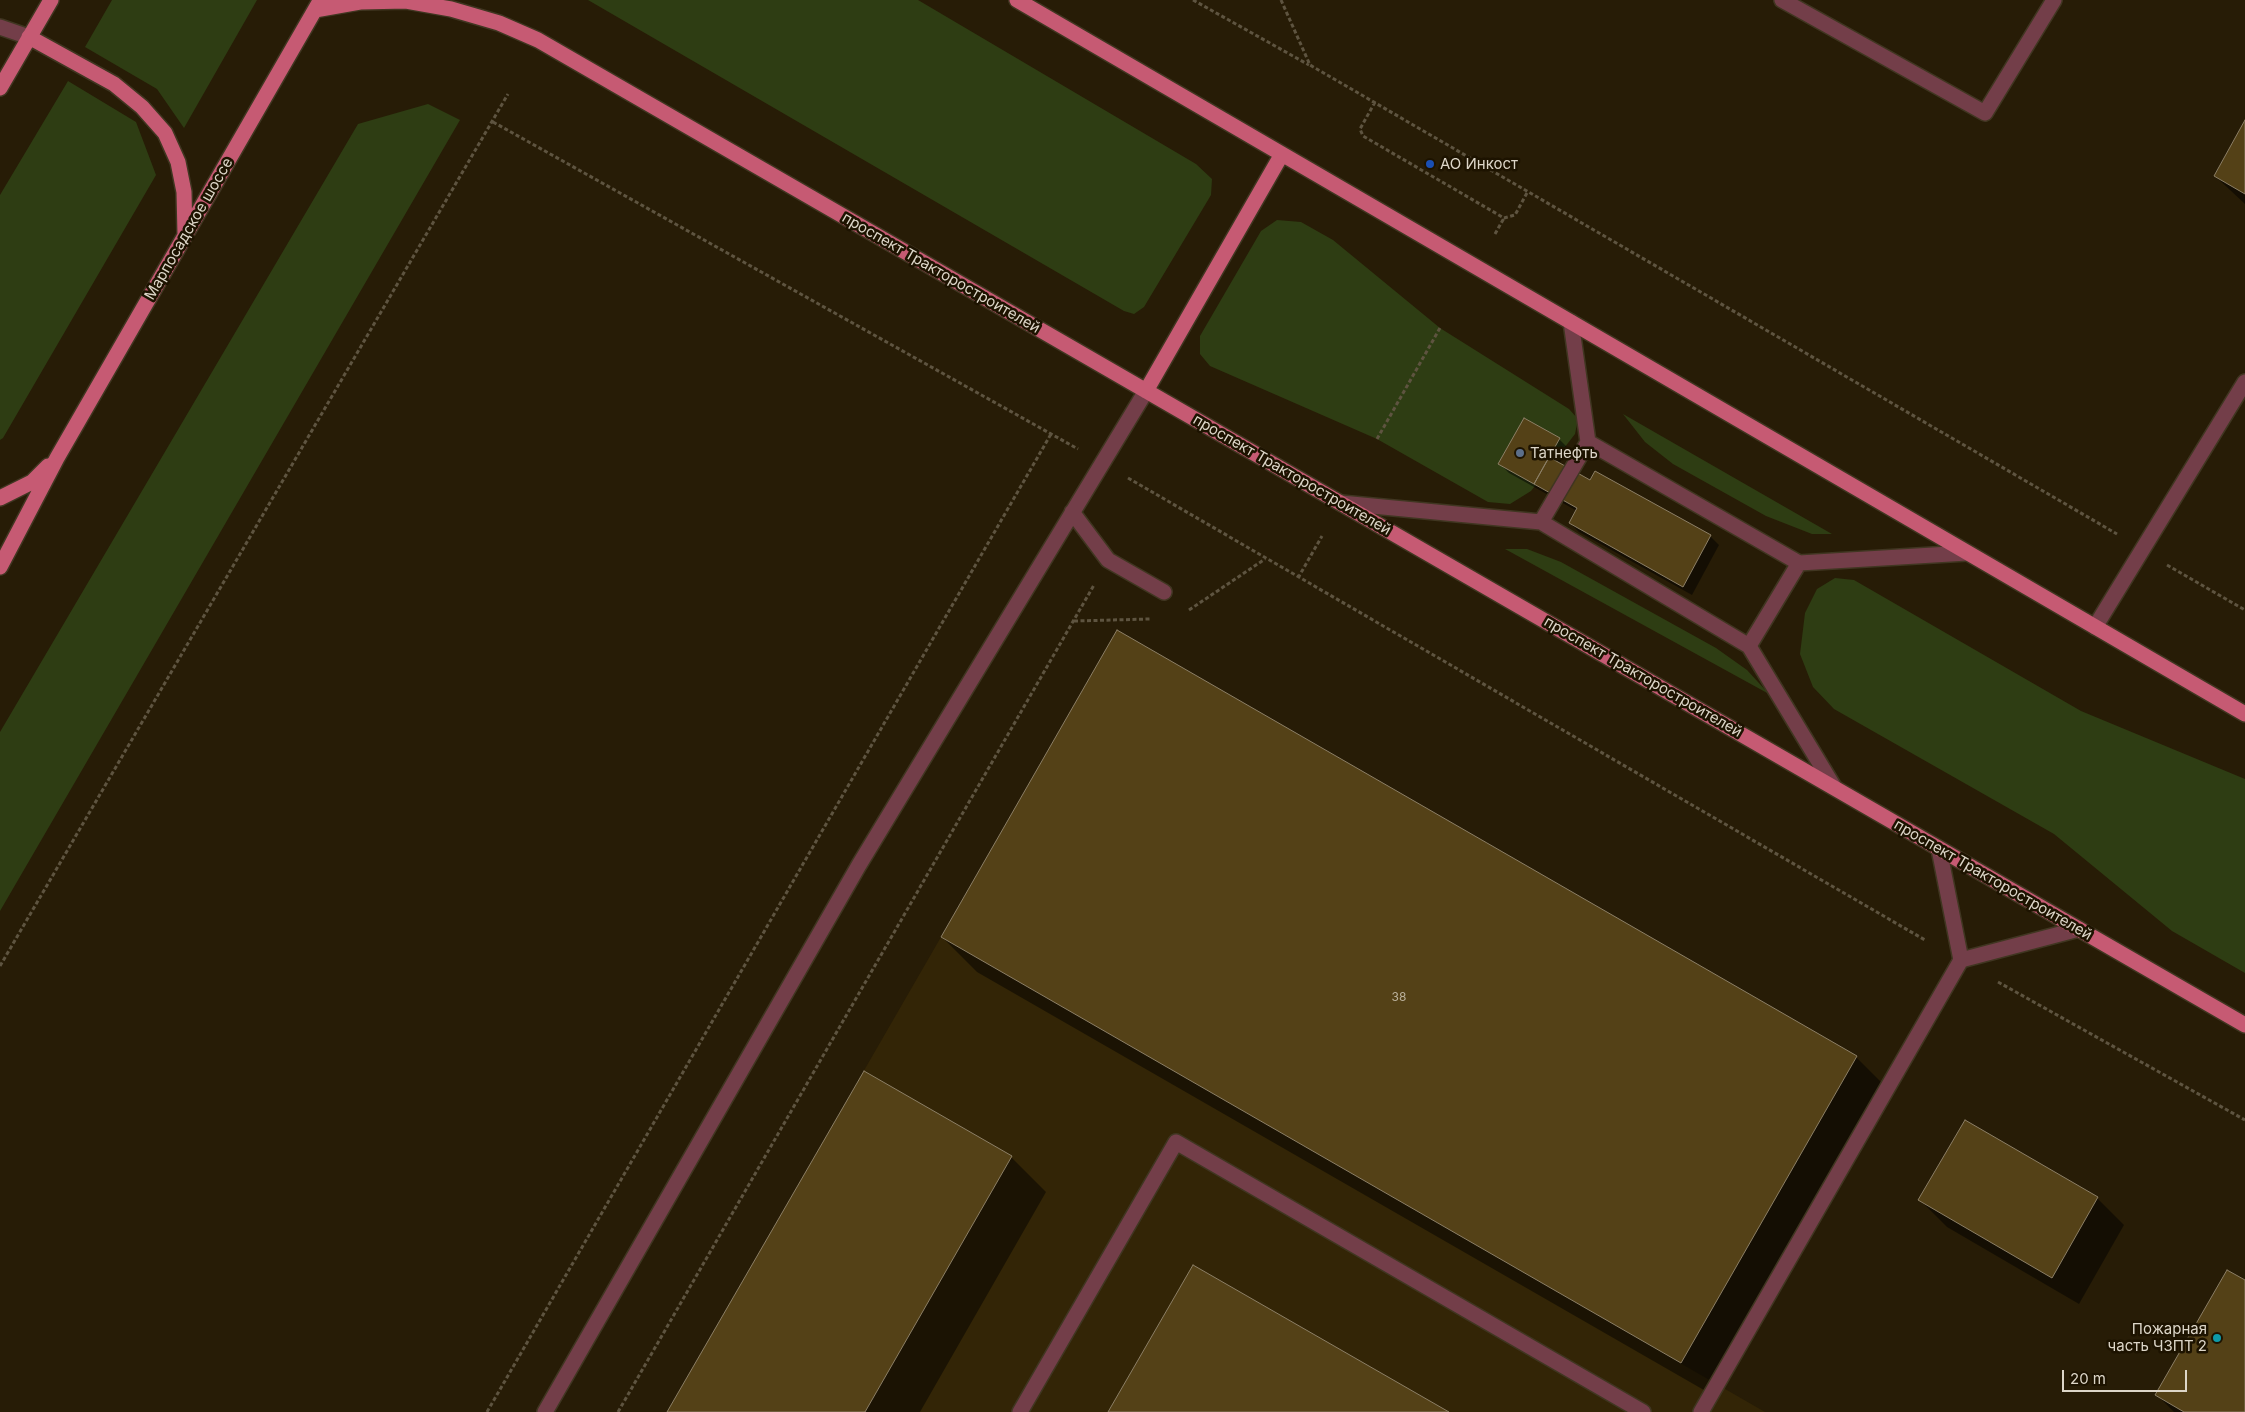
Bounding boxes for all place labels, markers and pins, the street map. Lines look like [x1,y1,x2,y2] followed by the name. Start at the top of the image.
[1440,155,1518,173] place label: АО Инкост
[1424,158,1436,170] marker: АО Инкост
[1530,444,1598,462] place label: Татнефть
[1514,447,1526,459] marker: Татнефть
[2108,1320,2207,1355] place label: Пожарная часть ЧЗПТ 2
[2211,1332,2223,1344] marker: Пожарная часть ЧЗПТ 2

